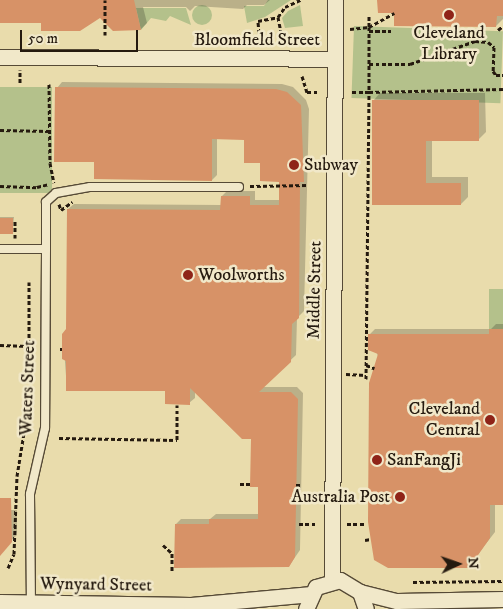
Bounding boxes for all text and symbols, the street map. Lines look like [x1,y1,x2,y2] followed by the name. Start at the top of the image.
[443,9,455,21] marker: Cleveland Library
[22,20,140,52] scale bar
[413,23,485,66] place label: Cleveland Library
[28,29,58,48] text: 50 m
[194,29,320,51] street label: Bloomfield Street
[304,154,358,176] place label: Subway
[288,159,300,171] marker: Subway
[303,241,327,339] street label: Middle Street
[198,264,284,286] place label: Woolworths
[182,269,194,281] marker: Woolworths
[16,340,40,436] street label: Waters Street
[409,399,480,442] place label: Cleveland Central
[484,414,496,426] marker: Cleveland Central
[387,449,461,471] place label: SanFangJi
[371,454,383,466] marker: SanFangJi
[292,486,390,508] place label: Australia Post
[394,491,406,503] marker: Australia Post
[433,539,483,589] north arrow
[464,557,482,569] text: N
[40,573,152,597] street label: Wynyard Street

